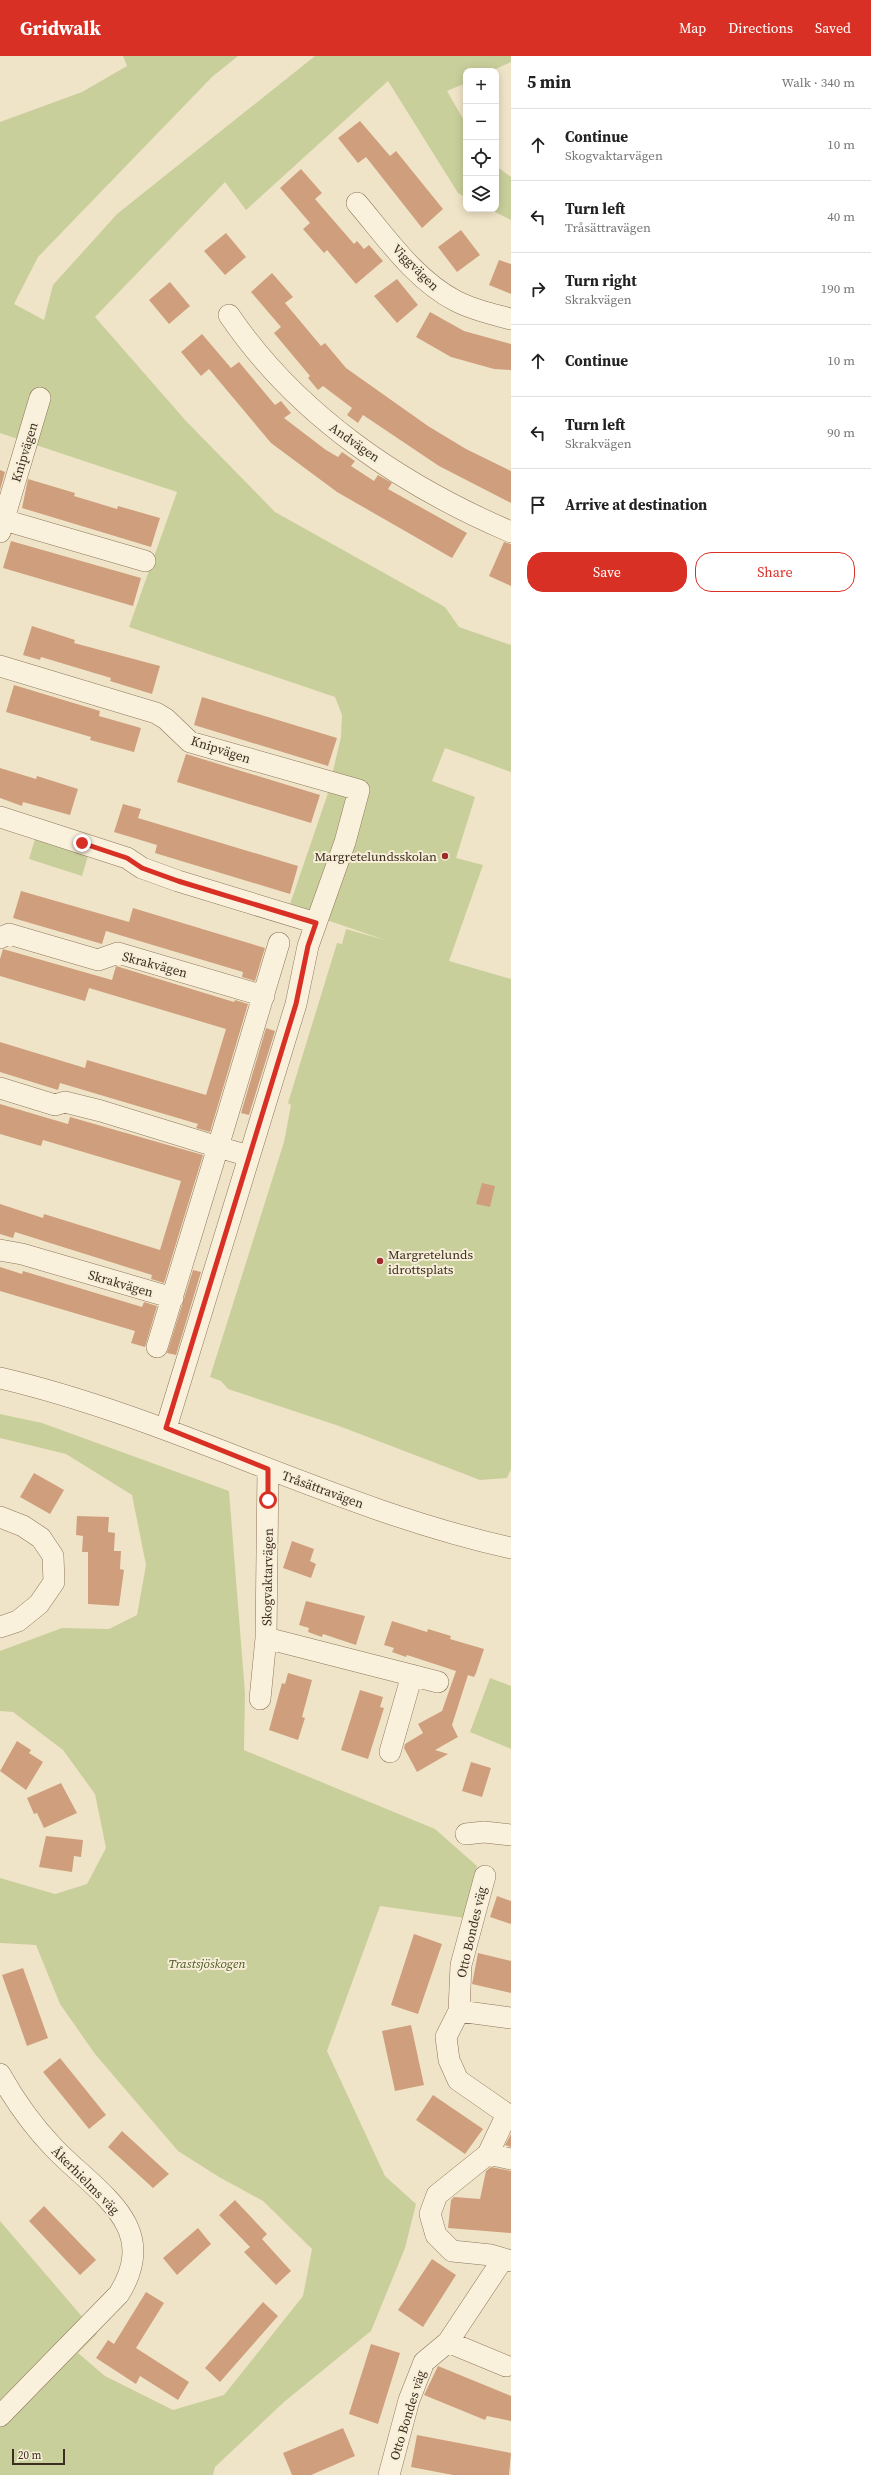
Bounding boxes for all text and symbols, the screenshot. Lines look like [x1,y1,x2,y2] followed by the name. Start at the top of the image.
[20,15,101,41] text: Gridwalk
[679,18,706,38] text: Map
[728,18,793,38] text: Directions
[815,18,851,38] text: Saved
[463,68,499,212] map controls
[463,68,499,104] button: +
[527,70,571,94] text: 5 min
[782,74,855,91] text: Walk · 340 m
[463,104,499,140] button: −
[565,126,628,147] text: Continue
[527,134,549,156] icon: ahead
[827,136,855,153] text: 10 m
[463,140,499,176] button: locate
[565,147,663,164] text: Skogvaktarvägen
[463,176,499,212] button: layers
[565,198,625,219] text: Turn left
[527,206,549,228] icon: left
[827,208,855,225] text: 40 m
[565,219,651,236] text: Tråsättravägen
[389,240,443,295] street label: Viggvägen
[565,270,637,291] text: Turn right
[527,278,549,300] icon: right
[821,280,855,297] text: 190 m
[565,291,632,308] text: Skrakvägen
[527,350,549,372] icon: ahead
[565,350,628,371] text: Continue
[827,352,855,369] text: 10 m
[565,414,625,435] text: Turn left
[326,419,383,466] street label: Andvägen
[7,420,42,484] street label: Knipvägen
[527,422,549,444] icon: left
[827,424,855,441] text: 90 m
[565,435,632,452] text: Skrakvägen
[527,494,549,516] icon: arrive
[565,494,707,515] text: Arrive at destination
[527,552,687,592] button: Save
[695,552,855,592] button: Share
[189,732,253,767] street label: Knipvägen
[73,834,91,852] route end
[314,848,437,865] place label: Margretelundsskolan
[440,851,450,861] marker: Margretelundsskolan
[120,948,189,981] street label: Skrakvägen
[388,1246,473,1278] place label: Margretelunds idrottsplats
[375,1256,385,1266] marker: Margretelunds idrottsplats
[86,1266,155,1301] street label: Skrakvägen
[280,1467,366,1512] street label: Tråsättravägen
[259,1491,277,1509] route start
[258,1528,277,1626] street label: Skogvaktarvägen
[453,1884,490,1980] street label: Otto Bondes väg
[168,1955,246,1972] park label: Trastsjöskogen
[48,2143,123,2218] street label: Åkerhielms väg
[386,2368,429,2462] street label: Otto Bondes väg
[12,2447,65,2466] scale bar
[18,2448,41,2463] text: 20 m

